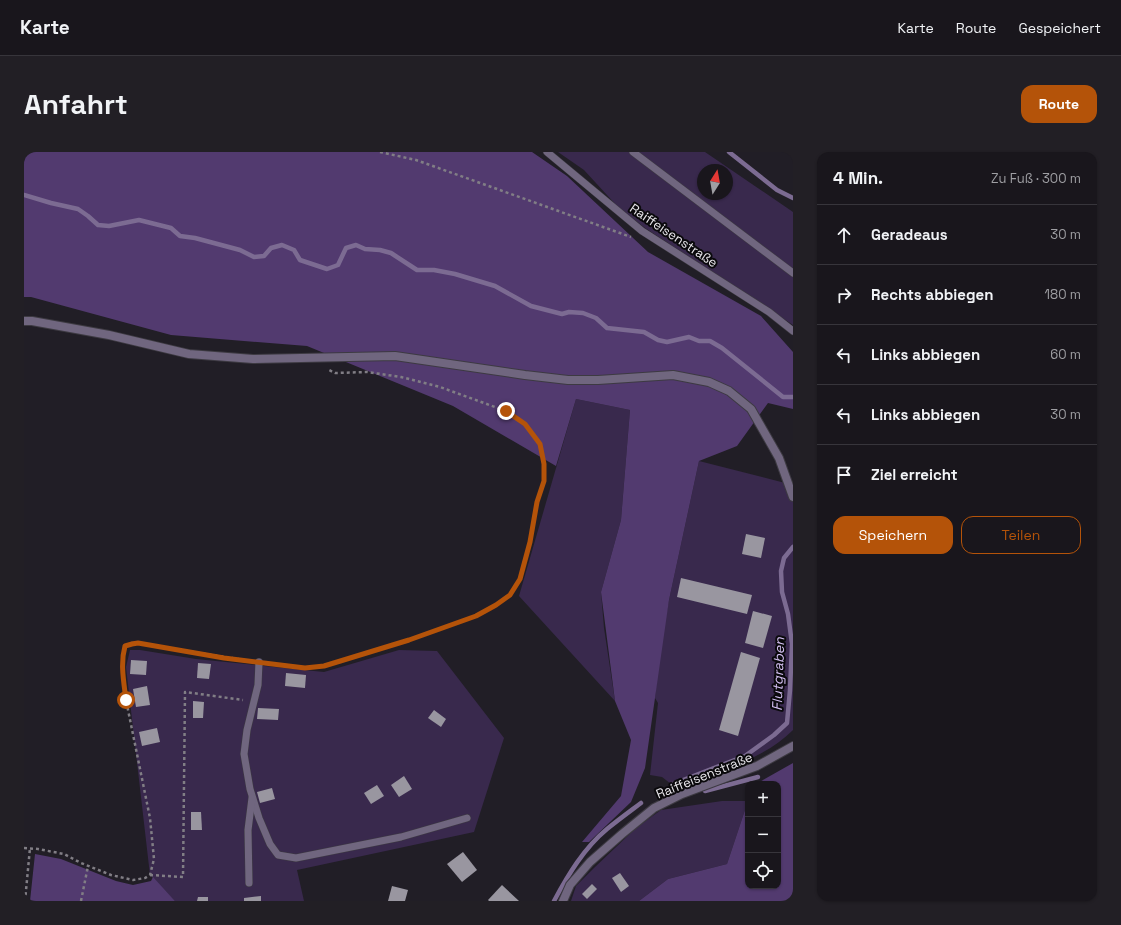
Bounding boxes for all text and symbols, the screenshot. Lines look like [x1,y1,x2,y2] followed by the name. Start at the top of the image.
[20,15,70,40] text: Karte
[898,19,934,37] text: Karte
[956,19,996,37] text: Route
[1018,19,1101,37] text: Gespeichert
[1021,85,1097,123] button: Route
[24,86,128,122] text: Anfahrt
[697,164,733,200] north arrow
[833,167,883,189] text: 4 Min.
[991,170,1081,187] text: Zu Fuß · 300 m
[626,200,721,271] street label: Raiffeisenstraße
[833,224,855,246] icon: ahead
[871,225,948,244] text: Geradeaus
[1050,226,1081,243] text: 30 m
[833,284,855,306] icon: right
[871,285,993,304] text: Rechts abbiegen
[1045,286,1081,303] text: 180 m
[833,344,855,366] icon: left
[871,345,980,364] text: Links abbiegen
[1050,346,1081,363] text: 60 m
[497,402,515,420] route end
[833,404,855,426] icon: left
[871,405,980,424] text: Links abbiegen
[1050,406,1081,423] text: 30 m
[833,464,855,486] icon: arrive
[871,465,958,484] text: Ziel erreicht
[833,516,953,554] button: Speichern
[961,516,1081,554] button: Teilen
[768,636,788,711] water label: Flutgraben
[117,691,135,709] route start
[653,748,755,803] street label: Raiffeisenstraße
[745,781,781,889] map controls
[745,781,781,817] button: +
[745,817,781,853] button: −
[745,853,781,889] button: locate

